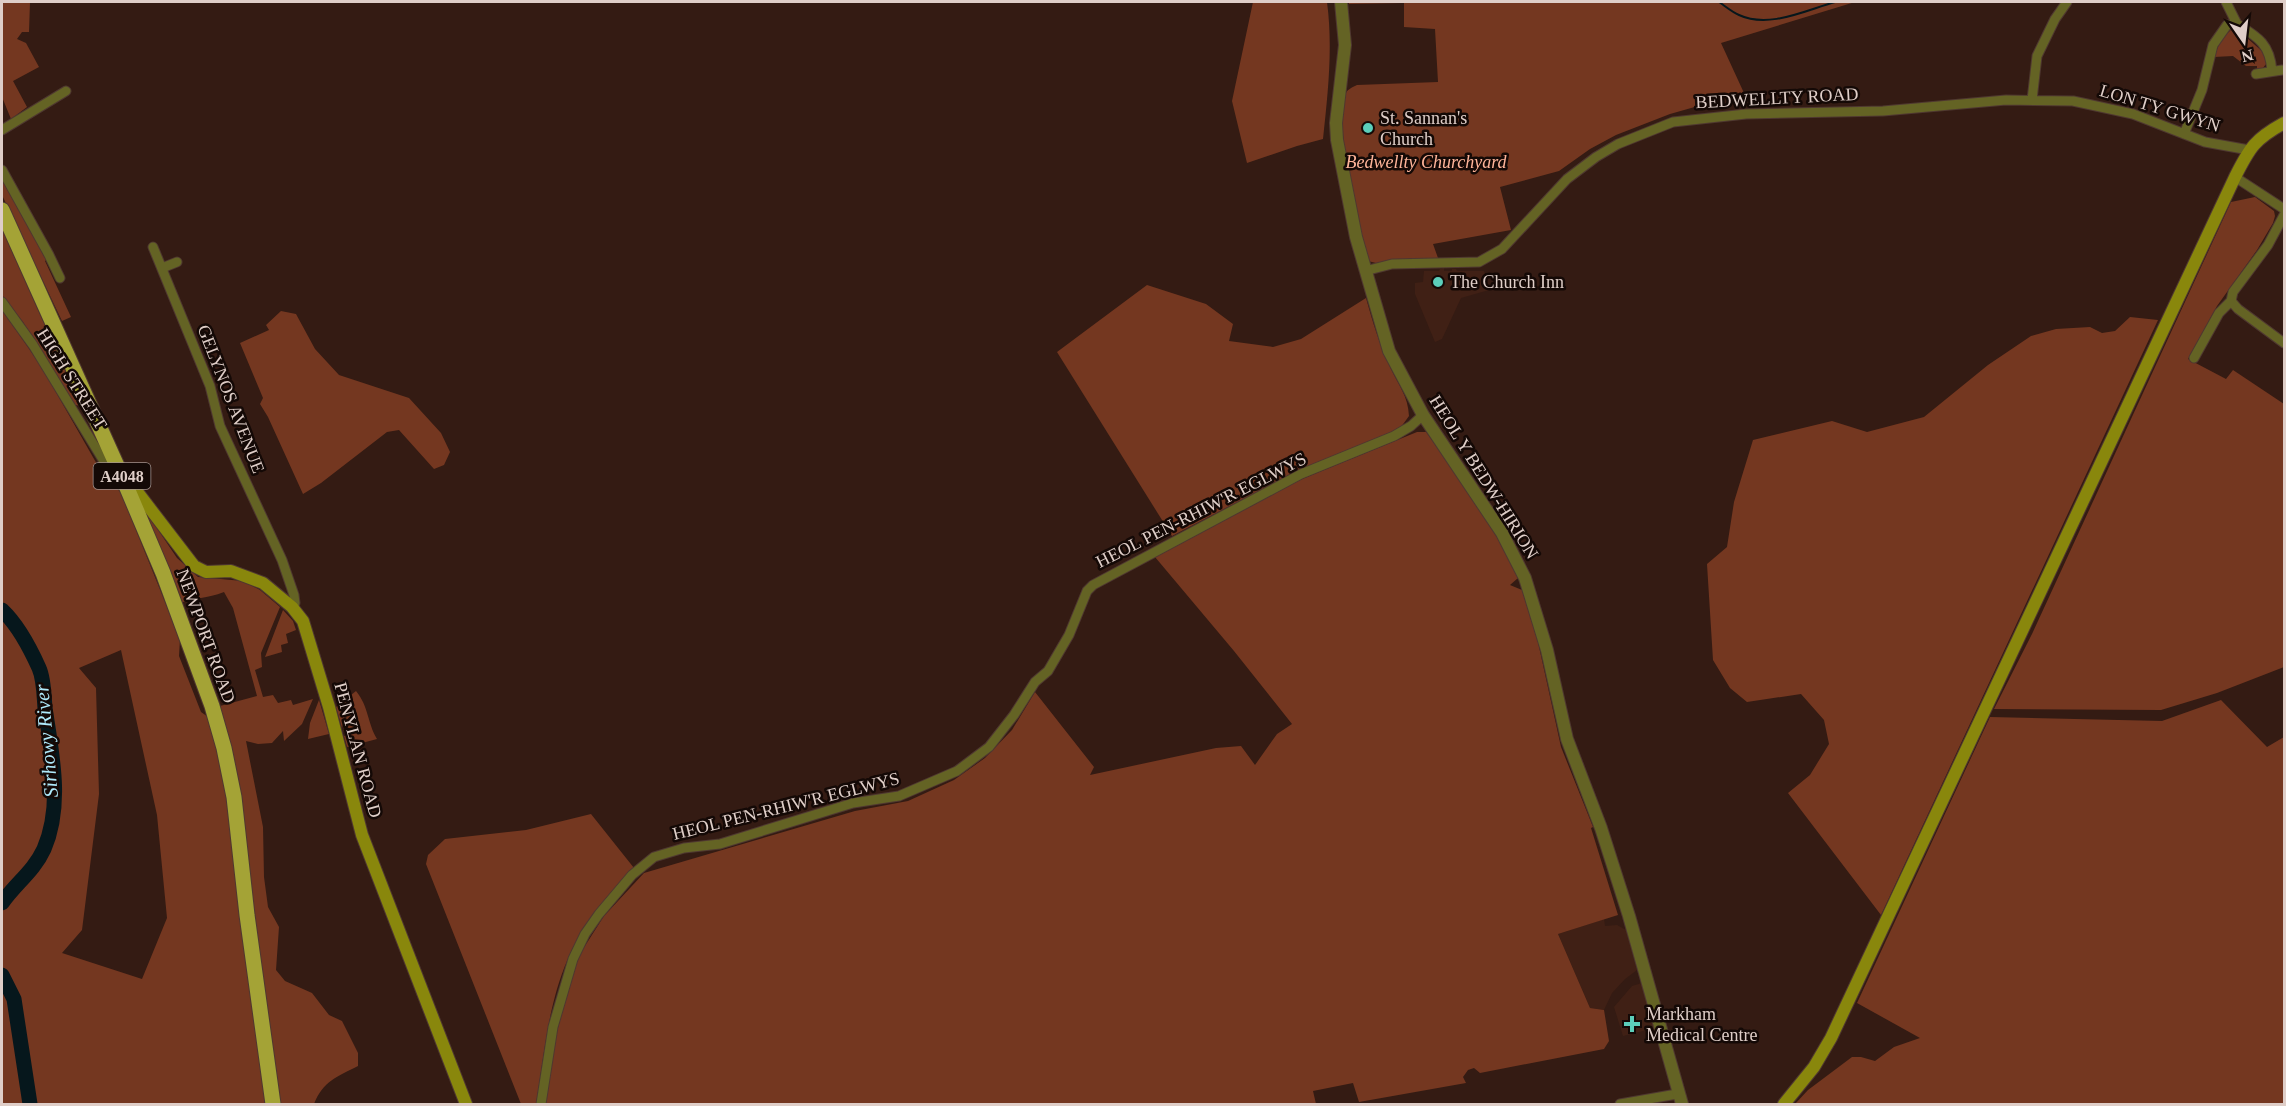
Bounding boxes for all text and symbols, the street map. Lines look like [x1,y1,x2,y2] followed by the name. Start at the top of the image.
[2214,12,2274,72] north arrow
[2239,46,2255,66] text: N
[2097,80,2223,136] street label: LON TY GWYN
[1695,84,1859,112] street label: BEDWELLTY ROAD
[1380,108,1467,149] place label: St. Sannan's Church
[1361,121,1375,135] marker: St. Sannan's Church
[1345,152,1508,172] park label: Bedwellty Churchyard
[1450,272,1564,292] place label: The Church Inn
[1431,275,1445,289] marker: The Church Inn
[193,322,269,476] street label: GELYNOS AVENUE
[33,325,111,433] street label: HIGH STREET
[1425,392,1543,562] street label: HEOL Y BEDW-HIRION
[1093,448,1309,572] street label: HEOL PEN-RHIW'R EGLWYS
[94,463,150,489] road number: A4048
[172,566,240,706] street label: NEWPORT ROAD
[330,680,386,820] street label: PENYLAN ROAD
[30,683,63,799] water label: Sirhowy River
[670,768,902,844] street label: HEOL PEN-RHIW'R EGLWYS
[1646,1004,1757,1045] place label: Markham Medical Centre
[1623,1015,1641,1033] marker: Markham Medical Centre

